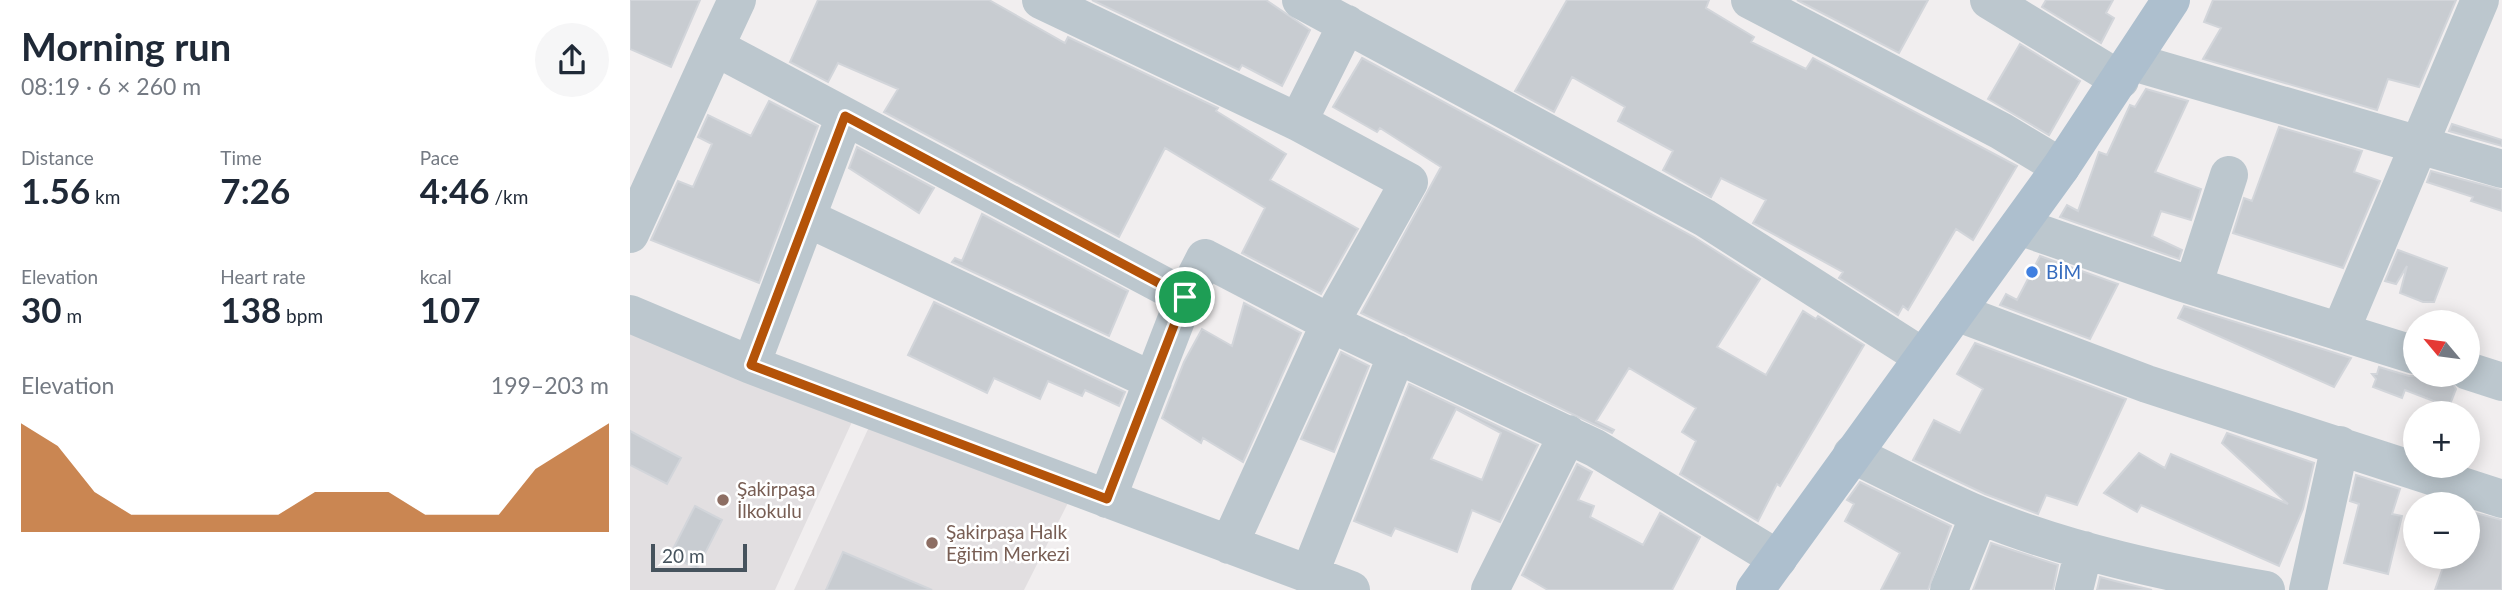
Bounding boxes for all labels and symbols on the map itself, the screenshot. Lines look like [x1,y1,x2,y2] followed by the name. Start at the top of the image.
[2046,260,2081,283] place label: BİM
[2024,264,2040,280] marker: BİM
[1155,267,1215,327] pin
[2403,310,2480,387] north arrow
[737,477,816,522] place label: Şakirpaşa İlkokulu
[715,492,731,508] marker: Şakirpaşa İlkokulu
[946,520,1070,565] place label: Şakirpaşa Halk Eğitim Merkezi
[924,535,940,551] marker: Şakirpaşa Halk Eğitim Merkezi
[651,541,747,573] scale bar

